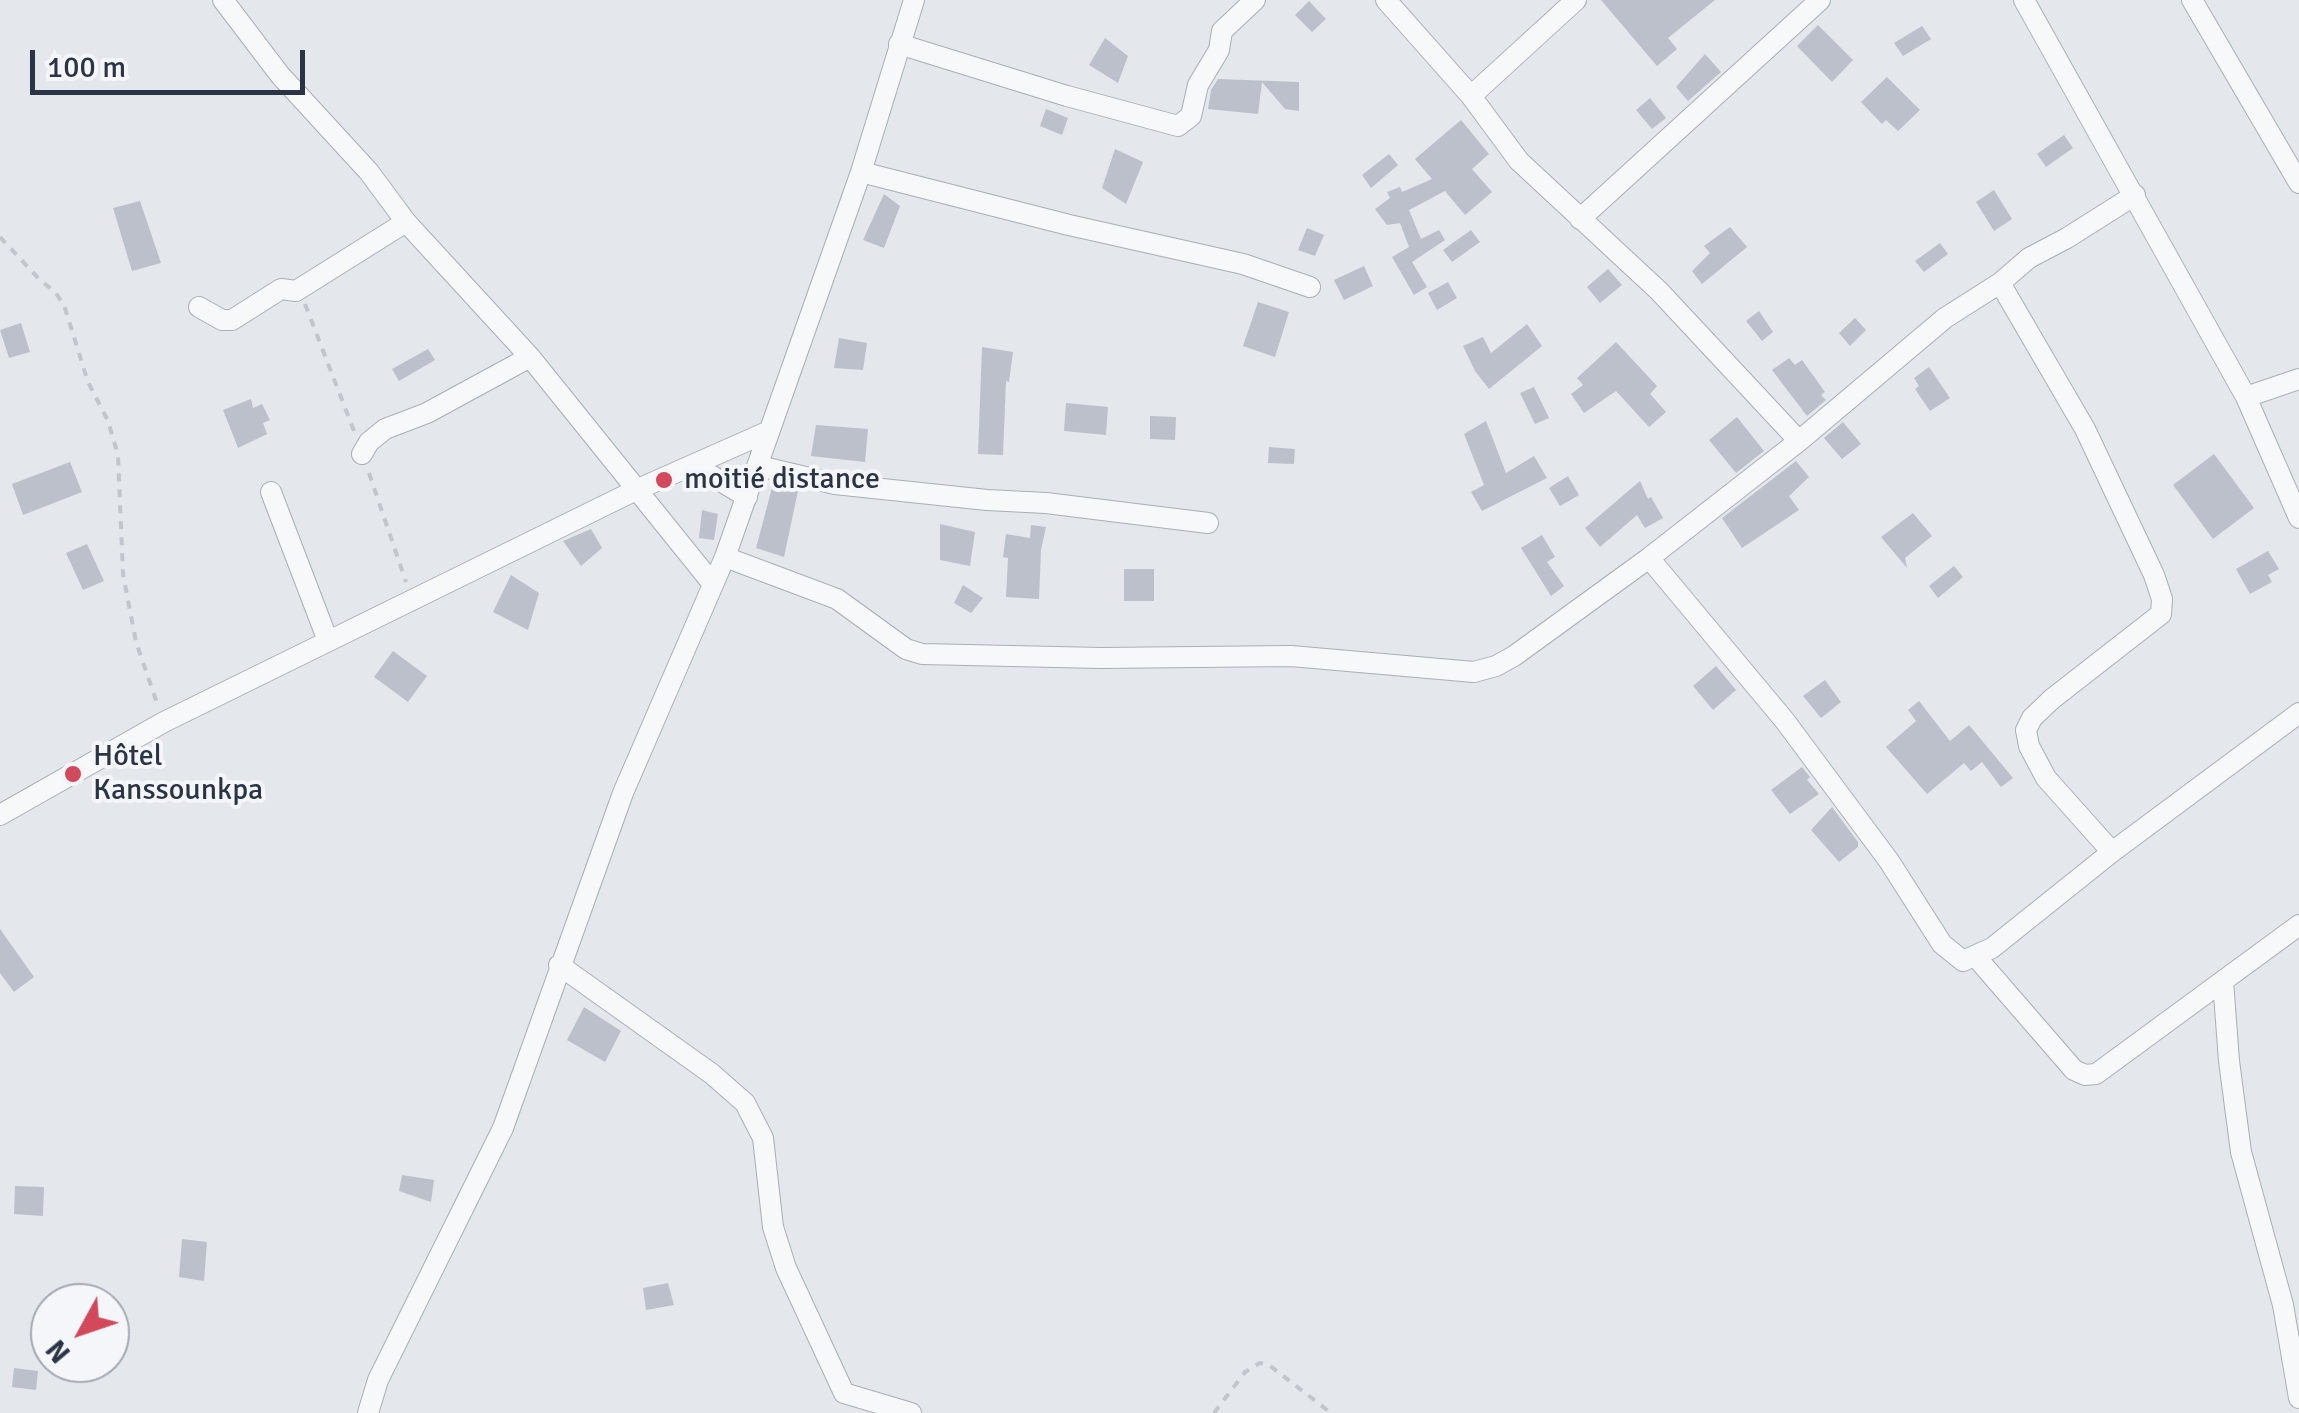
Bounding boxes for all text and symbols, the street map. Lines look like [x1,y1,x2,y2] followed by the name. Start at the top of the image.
[35,30,310,92] scale bar
[47,49,126,86] text: 100 m
[684,462,880,498] place label: moitié distance
[653,469,675,491] marker: moitié distance
[93,739,263,810] place label: Hôtel Kanssounkpa
[62,763,84,785] marker: Hôtel Kanssounkpa
[30,1283,130,1383] north arrow
[39,1333,78,1369] text: N

